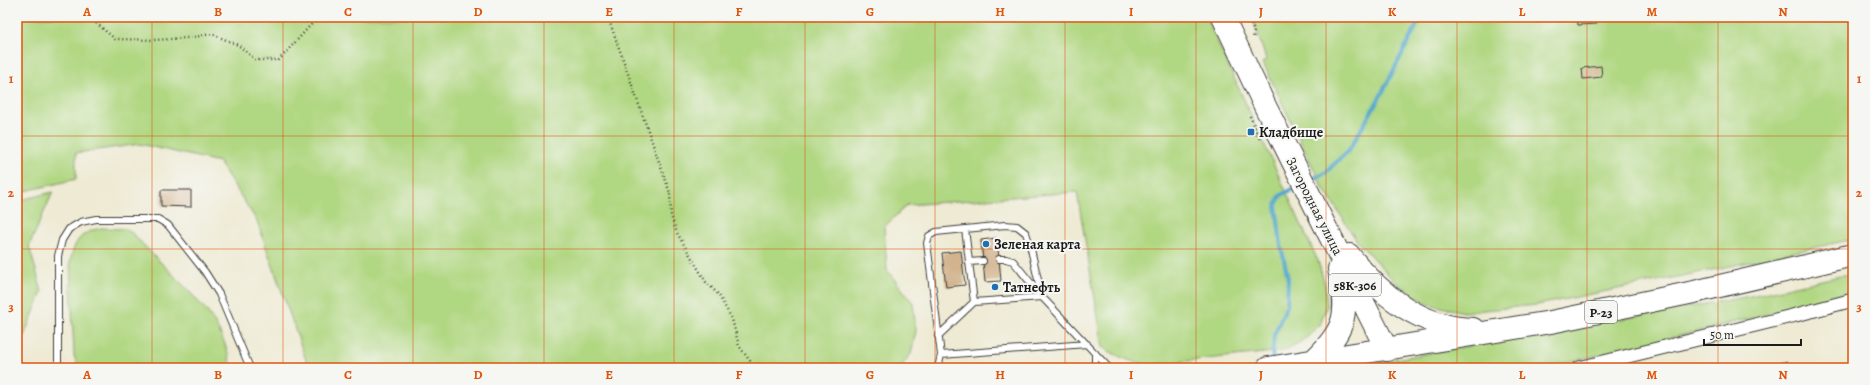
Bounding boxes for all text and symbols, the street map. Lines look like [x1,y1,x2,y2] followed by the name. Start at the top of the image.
[82,3,92,20] text: A
[214,3,222,20] text: B
[344,3,352,20] text: C
[473,3,483,20] text: D
[605,3,613,20] text: E
[736,3,743,20] text: F
[866,3,874,20] text: G
[995,3,1005,20] text: H
[1129,3,1134,20] text: I
[1259,3,1263,20] text: J
[1388,3,1397,20] text: K
[1519,3,1526,20] text: L
[1647,3,1658,20] text: M
[1778,3,1788,20] text: N
[9,70,14,87] text: 1
[1857,70,1862,87] text: 1
[1259,123,1324,142] place label: Кладбище
[1246,127,1256,137] marker: Кладбище
[1282,154,1348,259] street label: Загородная улица
[8,184,15,201] text: 2
[1856,184,1863,201] text: 2
[994,235,1081,254] place label: Зеленая карта
[981,239,991,249] marker: Зеленая карта
[1329,274,1381,296] road number: 58К-306
[1003,278,1061,297] place label: Татнефть
[990,282,1000,292] marker: Татнефть
[8,298,14,315] text: 3
[1856,298,1862,315] text: 3
[1585,301,1617,323] road number: Р-23
[1704,321,1801,347] scale bar
[1710,327,1734,343] text: 50 m
[82,366,92,383] text: A
[214,366,222,383] text: B
[344,366,352,383] text: C
[473,366,483,383] text: D
[605,366,613,383] text: E
[736,366,743,383] text: F
[866,366,874,383] text: G
[995,366,1005,383] text: H
[1129,366,1134,383] text: I
[1259,366,1263,383] text: J
[1388,366,1397,383] text: K
[1519,366,1526,383] text: L
[1647,366,1658,383] text: M
[1778,366,1788,383] text: N

